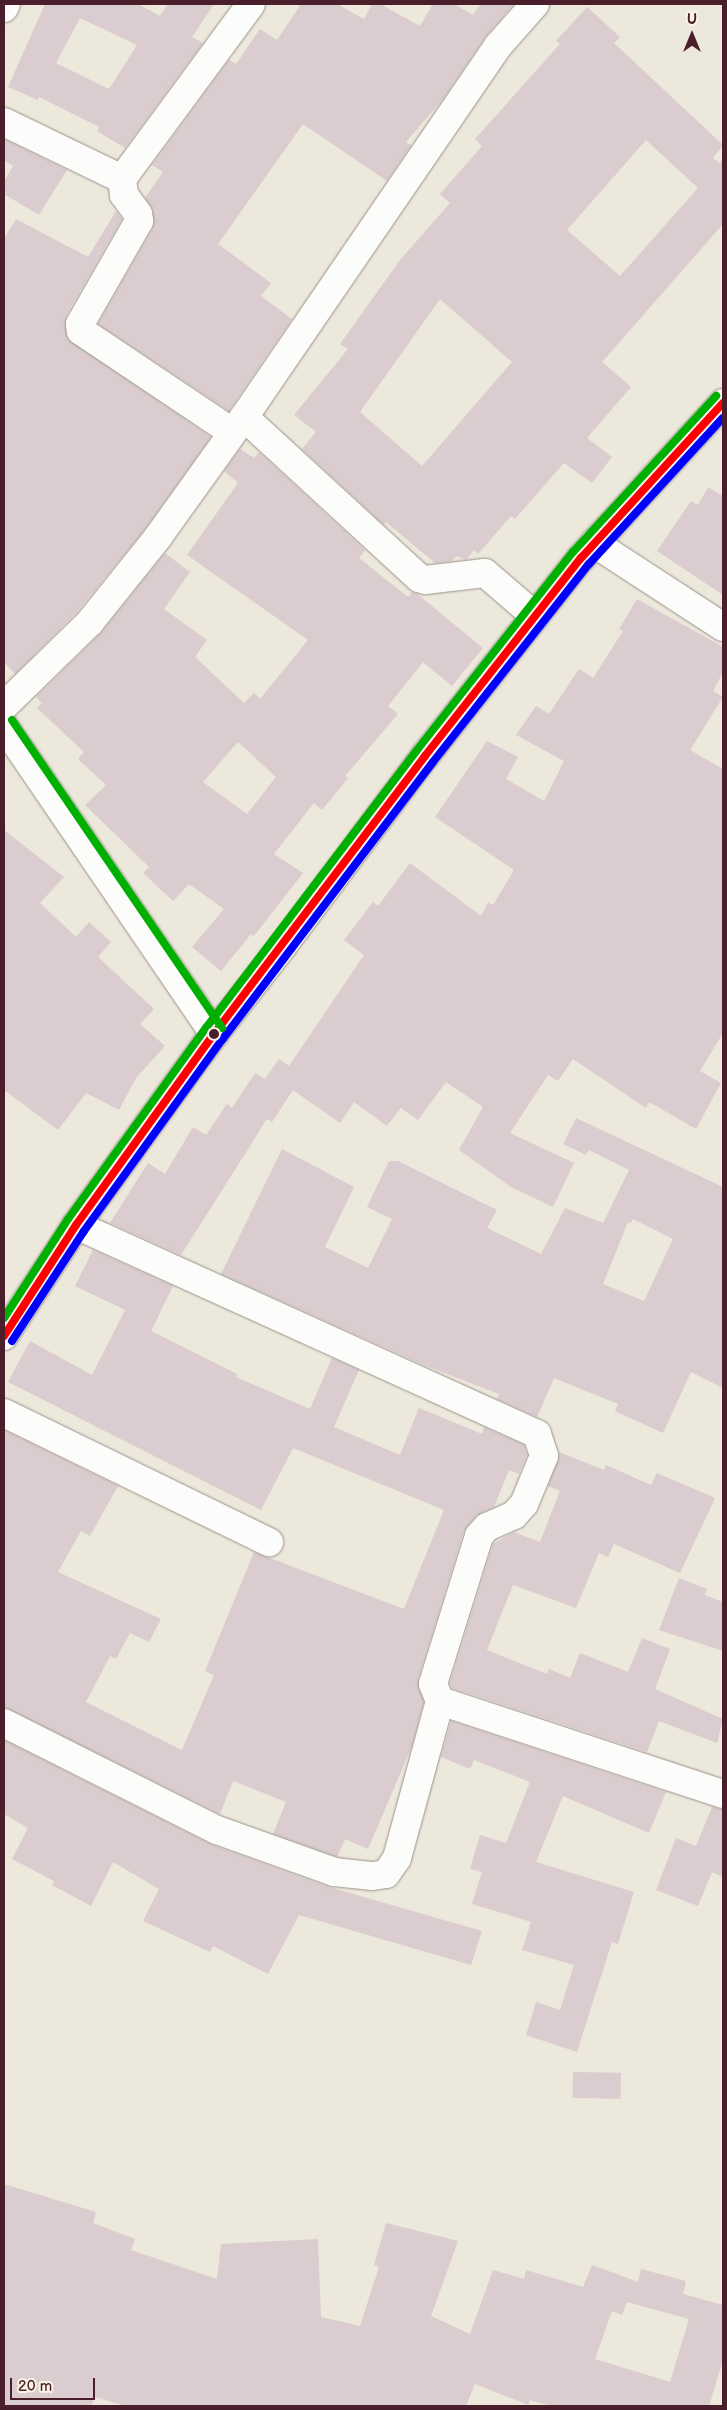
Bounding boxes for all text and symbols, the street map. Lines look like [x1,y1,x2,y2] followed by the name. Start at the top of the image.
[667,10,717,60] north arrow
[687,11,697,28] text: U
[209,1029,219,1039] unlabelled marker
[12,2368,98,2400] scale bar
[18,2377,52,2396] text: 20 m

